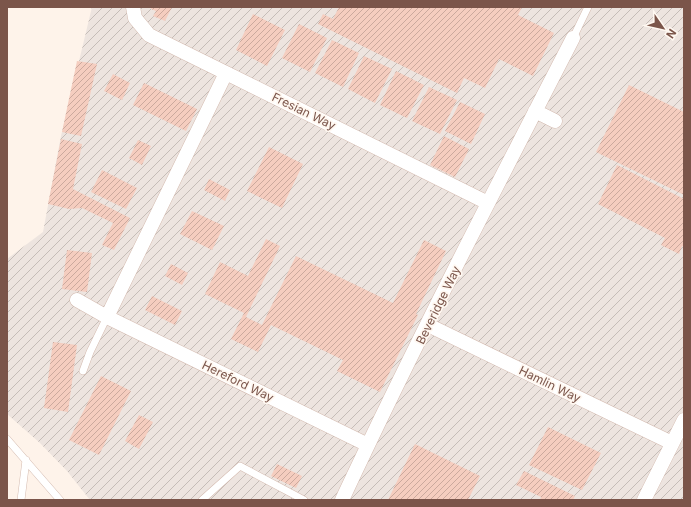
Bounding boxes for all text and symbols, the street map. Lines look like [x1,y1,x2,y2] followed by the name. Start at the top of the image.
[643,8,683,48] north arrow
[663,26,679,41] text: N
[270,89,339,133] street label: Fresian Way
[413,263,464,347] street label: Beveridge Way
[200,357,277,405] street label: Hereford Way
[517,363,584,406] street label: Hamlin Way

